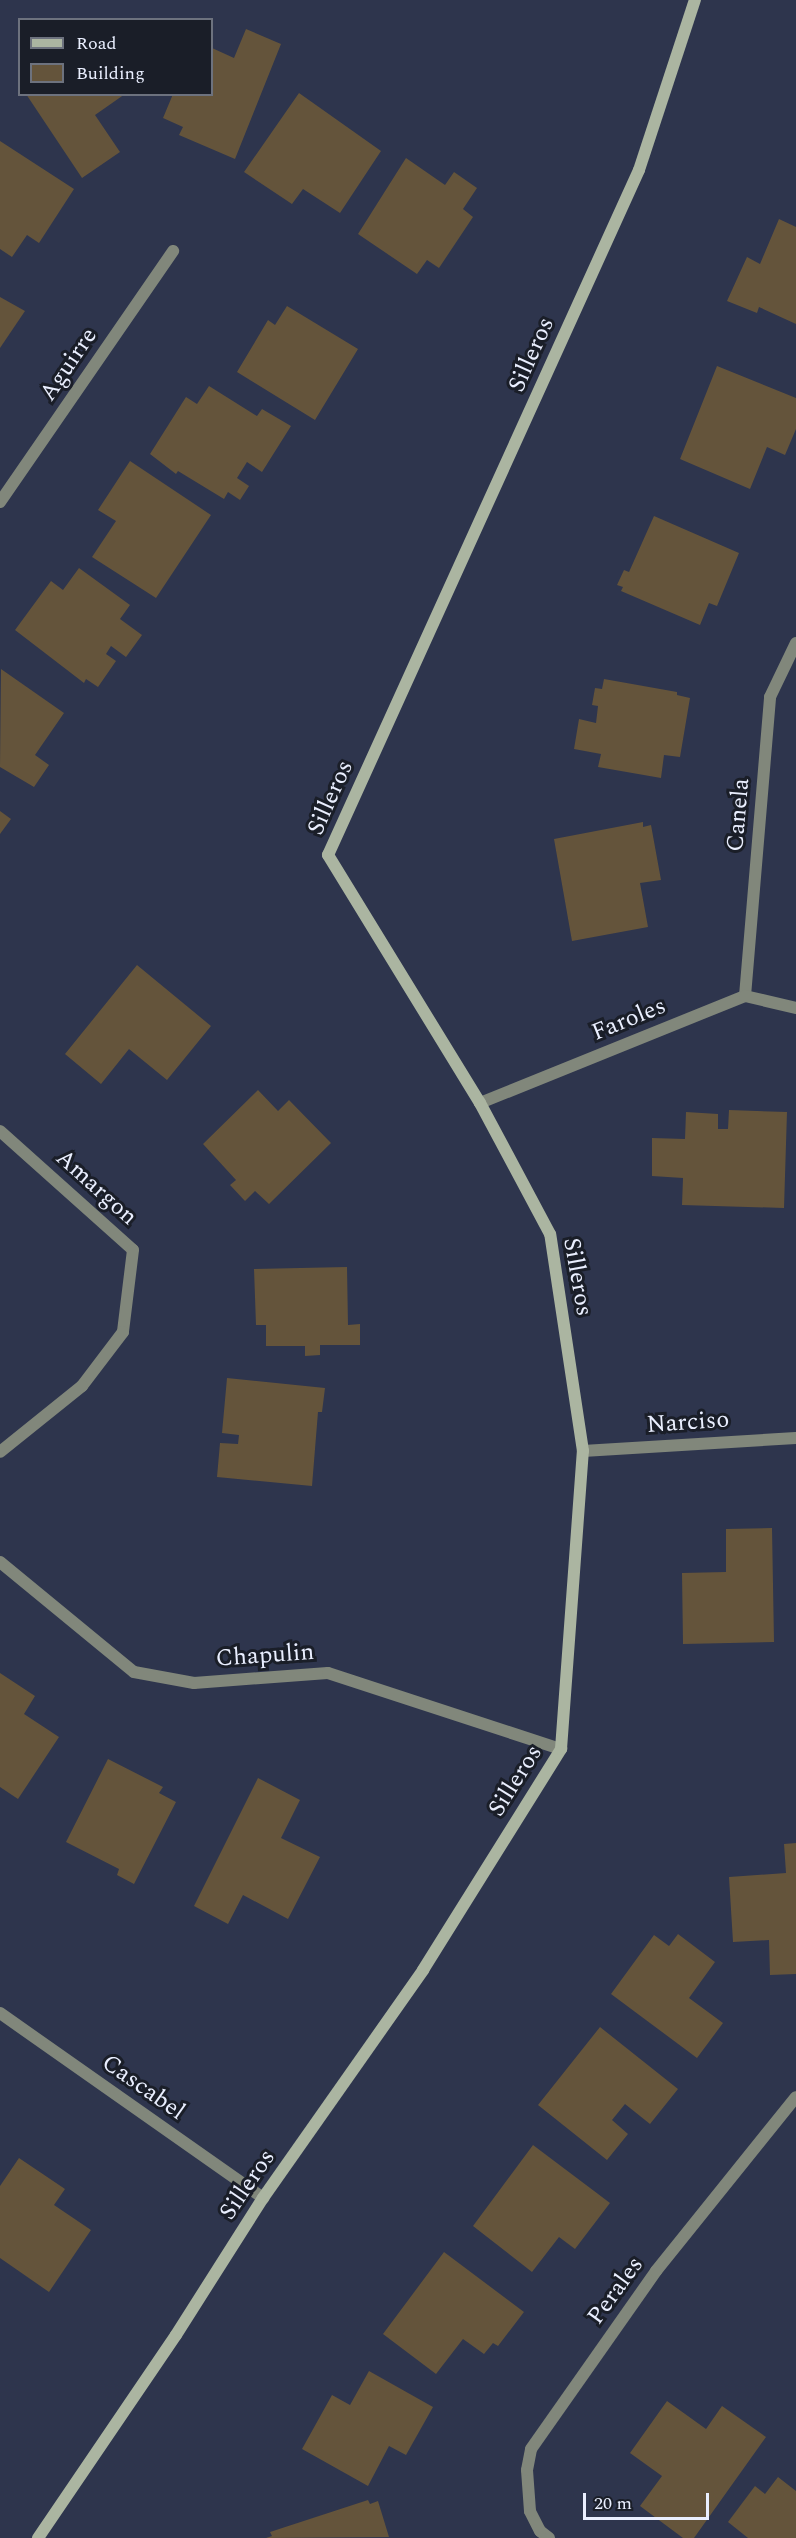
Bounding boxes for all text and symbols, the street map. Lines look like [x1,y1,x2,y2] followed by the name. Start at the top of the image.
[18,18,213,96] legend
[76,30,117,57] text: Road
[76,60,145,87] text: Building
[503,313,561,397] street label: Silleros
[34,323,104,407] street label: Aguirre
[302,756,360,840] street label: Silleros
[721,777,757,853] street label: Canela
[588,992,670,1048] street label: Faroles
[49,1144,143,1232] street label: Amargon
[556,1236,598,1318] street label: Silleros
[646,1406,730,1440] street label: Narciso
[215,1638,315,1674] street label: Chapulin
[483,1740,549,1822] street label: Silleros
[96,2049,190,2127] street label: Cascabel
[214,2144,282,2226] street label: Silleros
[582,2251,650,2331] street label: Perales
[586,2481,712,2519] scale bar
[594,2490,632,2517] text: 20 m

